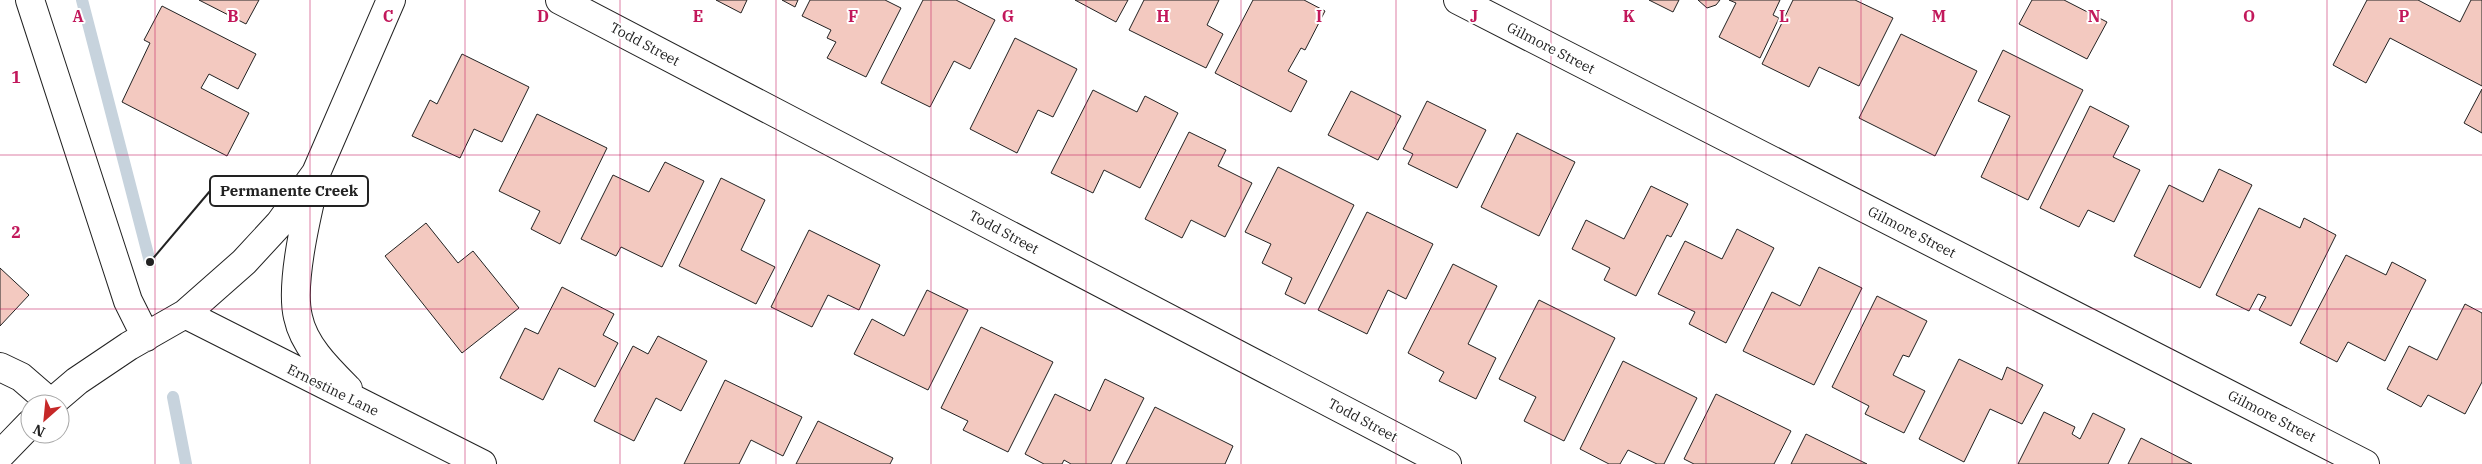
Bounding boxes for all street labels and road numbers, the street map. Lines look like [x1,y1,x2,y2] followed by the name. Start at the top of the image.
[607,18,683,70] street label: Todd Street
[1504,18,1598,78] street label: Gilmore Street
[1865,202,1959,262] street label: Gilmore Street
[966,206,1042,258] street label: Todd Street
[284,360,382,420] street label: Ernestine Lane
[2225,386,2319,446] street label: Gilmore Street
[1325,394,1401,446] street label: Todd Street

